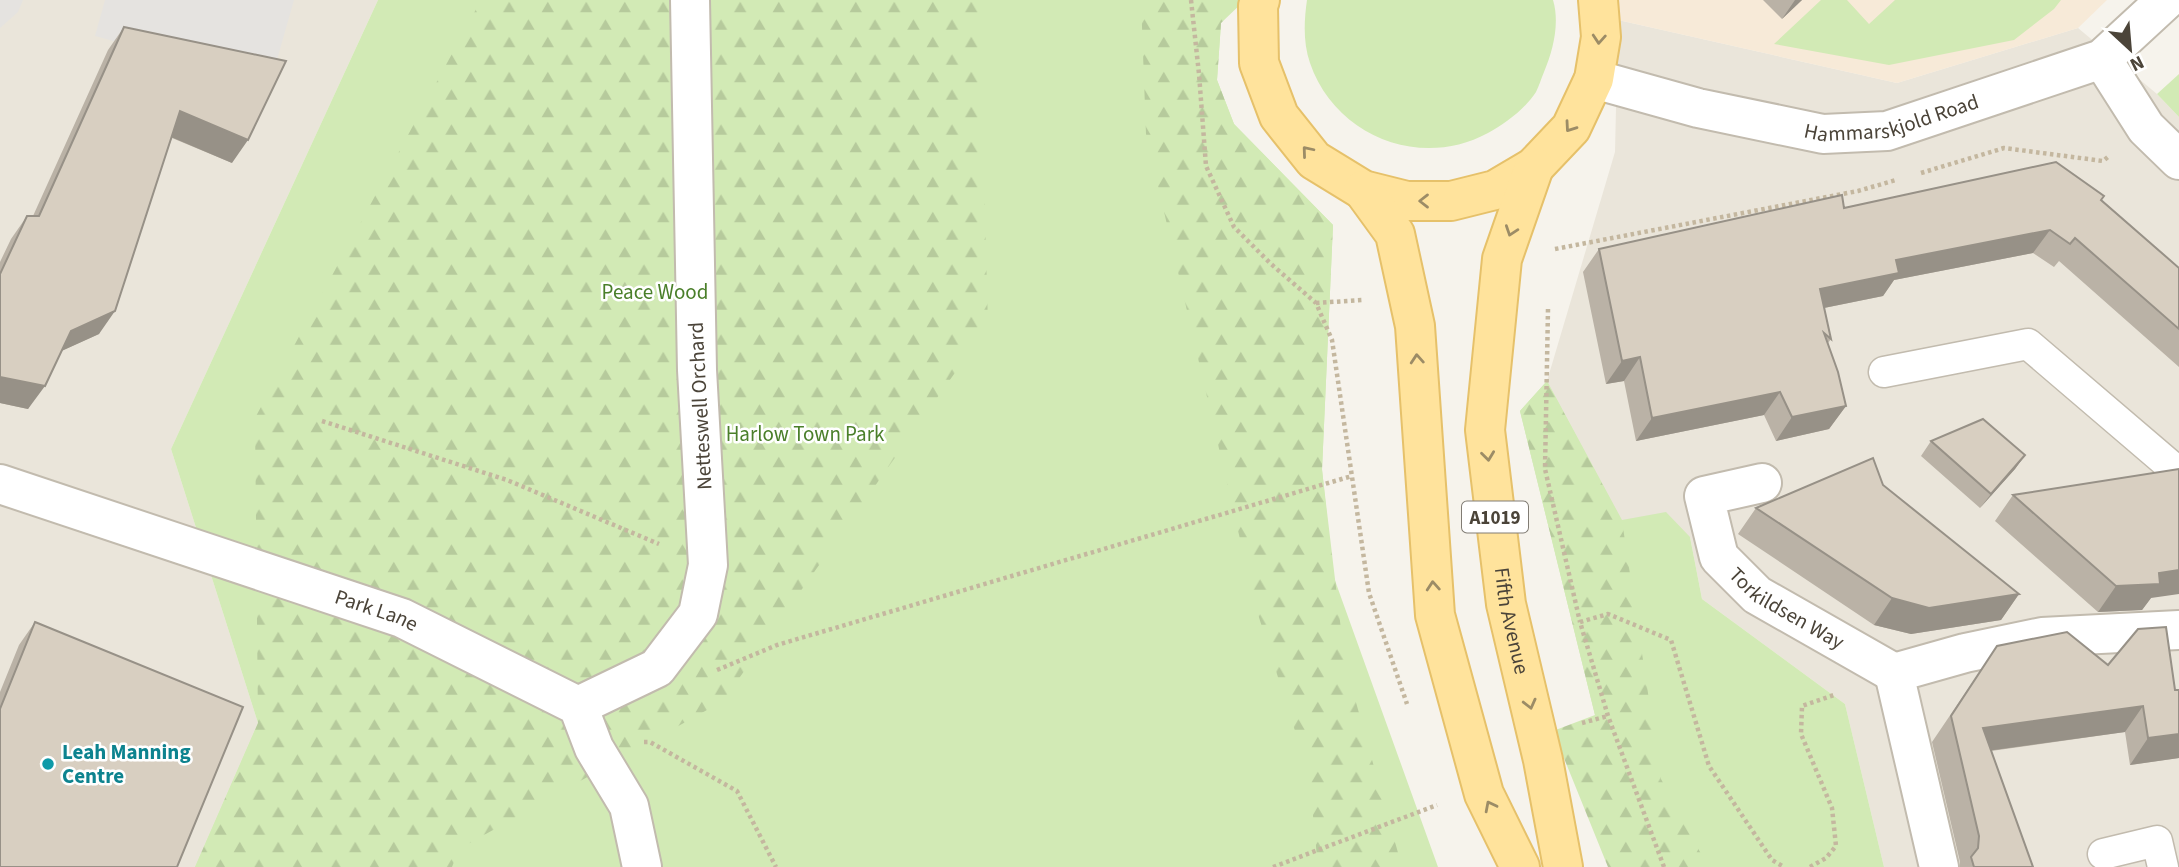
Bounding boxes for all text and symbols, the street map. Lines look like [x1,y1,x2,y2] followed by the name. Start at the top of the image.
[2095,14,2165,84] north arrow
[1592,34,1607,45] one-way arrow
[2125,48,2148,78] text: N
[1801,86,1983,150] street label: Hammarskjold Road
[1566,119,1578,132] one-way arrow
[1303,146,1316,158] one-way arrow
[1418,193,1429,209] one-way arrow
[1505,225,1519,237] one-way arrow
[602,277,708,307] park label: Peace Wood
[681,321,719,491] street label: Netteswell Orchard
[1410,354,1425,365] one-way arrow
[726,419,885,449] park label: Harlow Town Park
[1481,450,1496,462] one-way arrow
[1462,502,1528,532] road number: A1019
[1722,560,1850,657] street label: Torkildsen Way
[1487,566,1537,677] street label: Fifth Avenue
[1425,581,1440,592] one-way arrow
[331,582,423,639] street label: Park Lane
[1522,698,1536,710] one-way arrow
[62,737,191,791] place label: Leah Manning Centre
[40,756,56,772] marker: Leah Manning Centre
[1484,801,1498,813] one-way arrow

